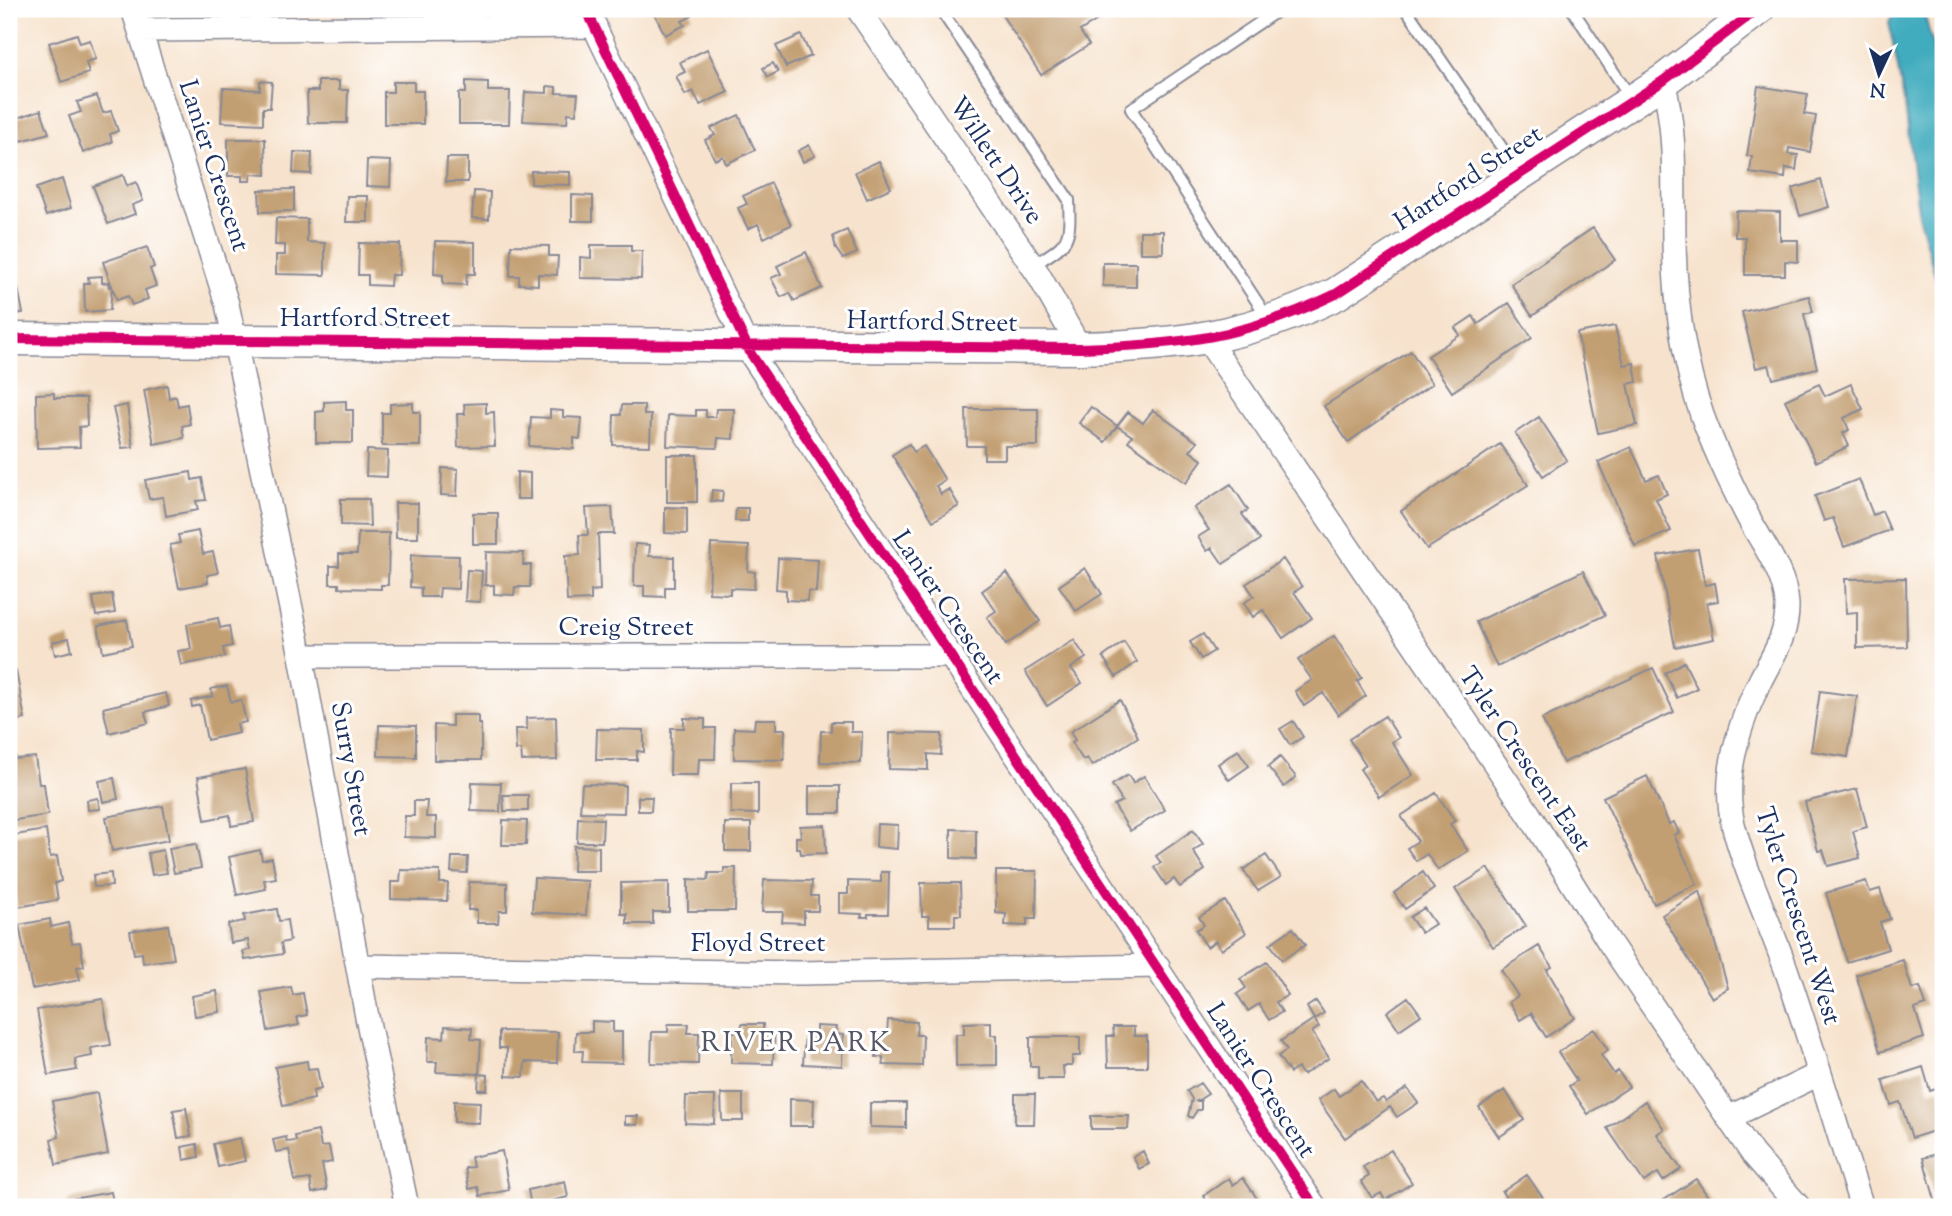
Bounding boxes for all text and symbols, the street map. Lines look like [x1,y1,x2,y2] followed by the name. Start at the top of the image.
[1843,38,1913,108] north arrow
[1869,74,1886,102] text: N
[168,76,258,257] street label: Lanier Crescent
[939,90,1051,232] street label: Willett Drive
[1387,117,1551,241] street label: Hartford Street
[280,301,450,338] street label: Hartford Street
[846,303,1018,343] street label: Hartford Street
[882,524,1012,692] street label: Lanier Crescent
[558,610,694,647] street label: Creig Street
[1448,660,1600,860] street label: Tyler Crescent East
[320,699,380,839] street label: Surry Street
[1744,802,1850,1030] street label: Tyler Crescent West
[691,926,825,963] street label: Floyd Street
[1196,996,1324,1166] street label: Lanier Crescent
[700,1024,892,1064] district label: RIVER PARK

